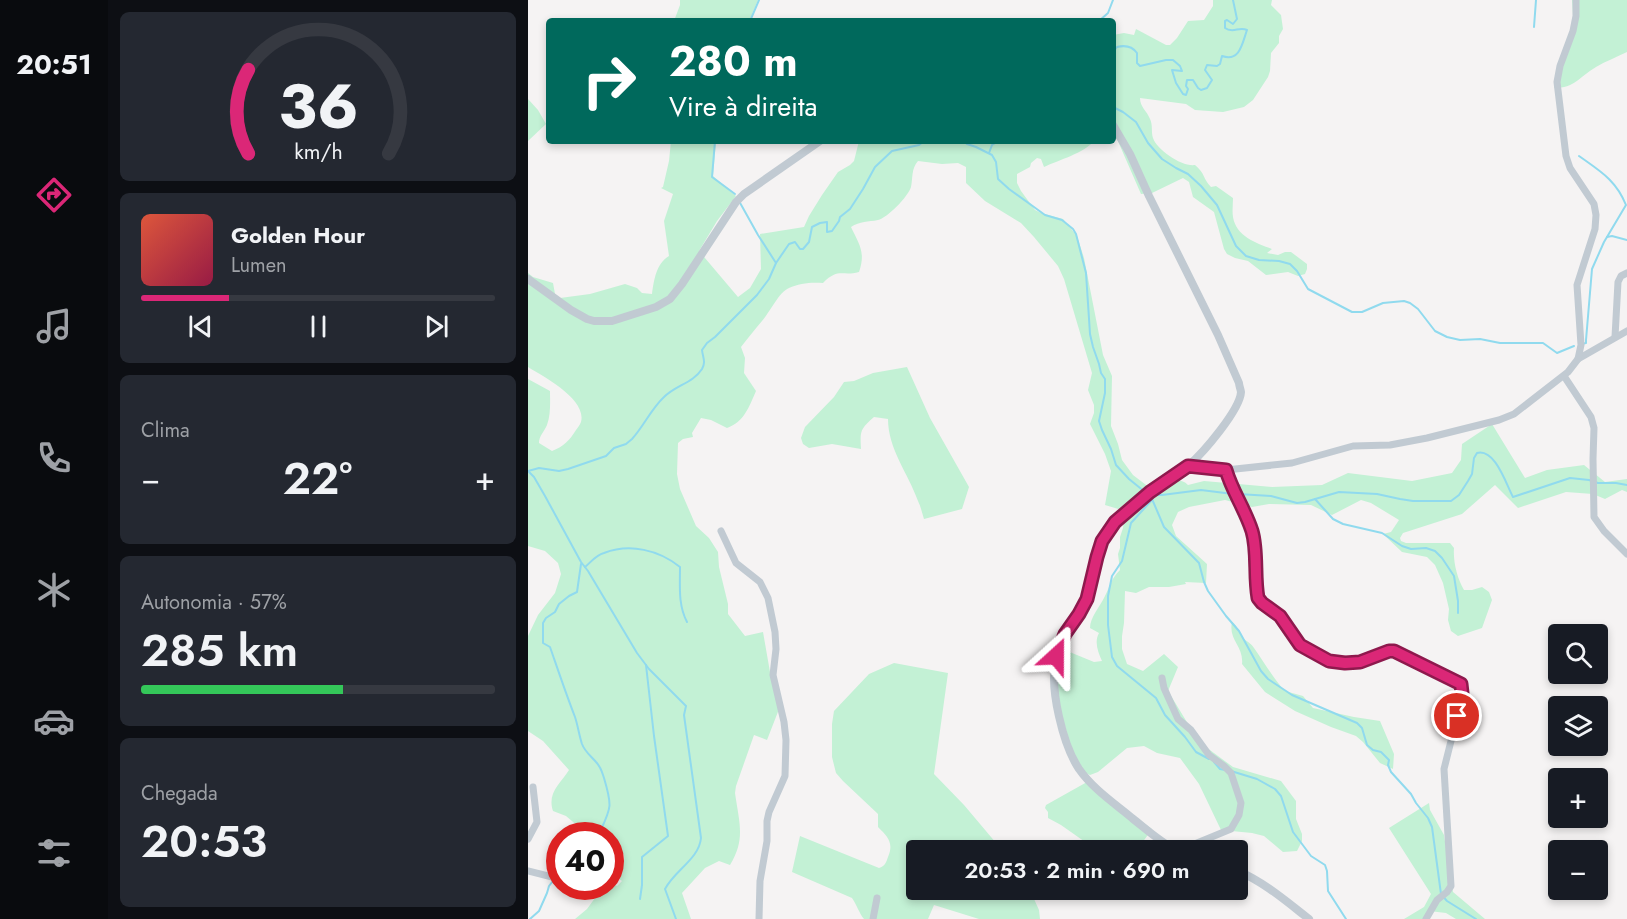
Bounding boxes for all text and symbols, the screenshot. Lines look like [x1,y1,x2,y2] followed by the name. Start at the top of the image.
[669,31,798,92] text: 280 m
[570,42,648,120] icon: right
[16,45,92,84] text: 20:51
[278,61,358,151] text: 36
[669,87,818,126] text: Vire à direita
[294,136,342,167] text: km/h
[33,174,75,216] icon: directions
[231,219,365,251] text: Golden Hour
[231,251,287,280] text: Lumen
[33,305,75,347] icon: music
[184,310,217,343] icon: previous
[302,310,335,343] icon: pause
[420,310,453,343] icon: next
[141,416,190,445] text: Clima
[33,437,75,479] icon: phone
[283,446,352,511] text: 22°
[141,455,160,502] text: −
[475,455,495,502] text: +
[33,569,75,611] icon: climate
[141,588,287,617] text: Autonomia · 57%
[141,618,298,683] text: 285 km
[1024,624,1088,688] position arrow
[1548,624,1608,900] map controls
[1548,624,1608,684] button: search
[1431,690,1482,741] pin
[1548,696,1608,756] button: layers
[1440,699,1473,732] icon: arrive
[33,700,75,742] icon: car
[1548,768,1608,828] button: +
[141,779,218,808] text: Chegada
[141,809,267,874] text: 20:53
[546,822,624,900] speed limit sign: 40
[33,832,75,874] icon: filters
[1548,840,1608,900] button: −
[964,854,1190,886] text: 20:53 · 2 min · 690 m

